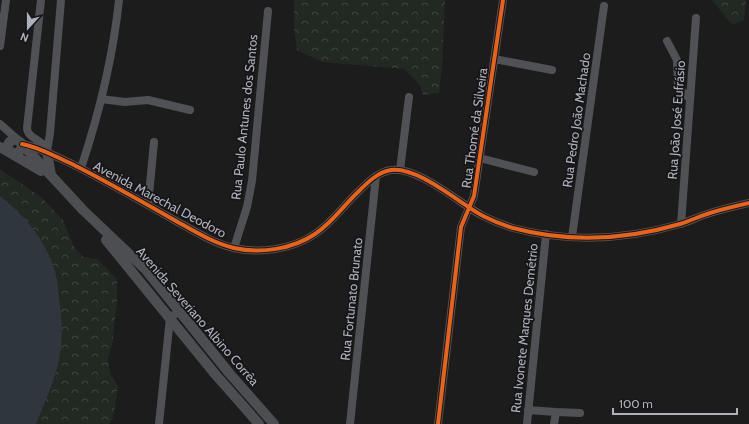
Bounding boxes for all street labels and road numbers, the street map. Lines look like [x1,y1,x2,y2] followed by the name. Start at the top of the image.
[227,33,261,200] street label: Rua Paulo Antunes dos Santos
[559,52,593,188] street label: Rua Pedro João Machado
[664,60,688,180] street label: Rua João José Eufrásio
[458,66,490,189] street label: Rua Thomé da Silveira
[91,157,229,241] street label: Avenida Marechal Deodoro
[337,237,365,361] street label: Rua Fortunato Brunato
[507,242,541,414] street label: Rua Ivonete Marques Demétrio
[133,243,263,389] street label: Avenida Severiano Albino Corrêa

